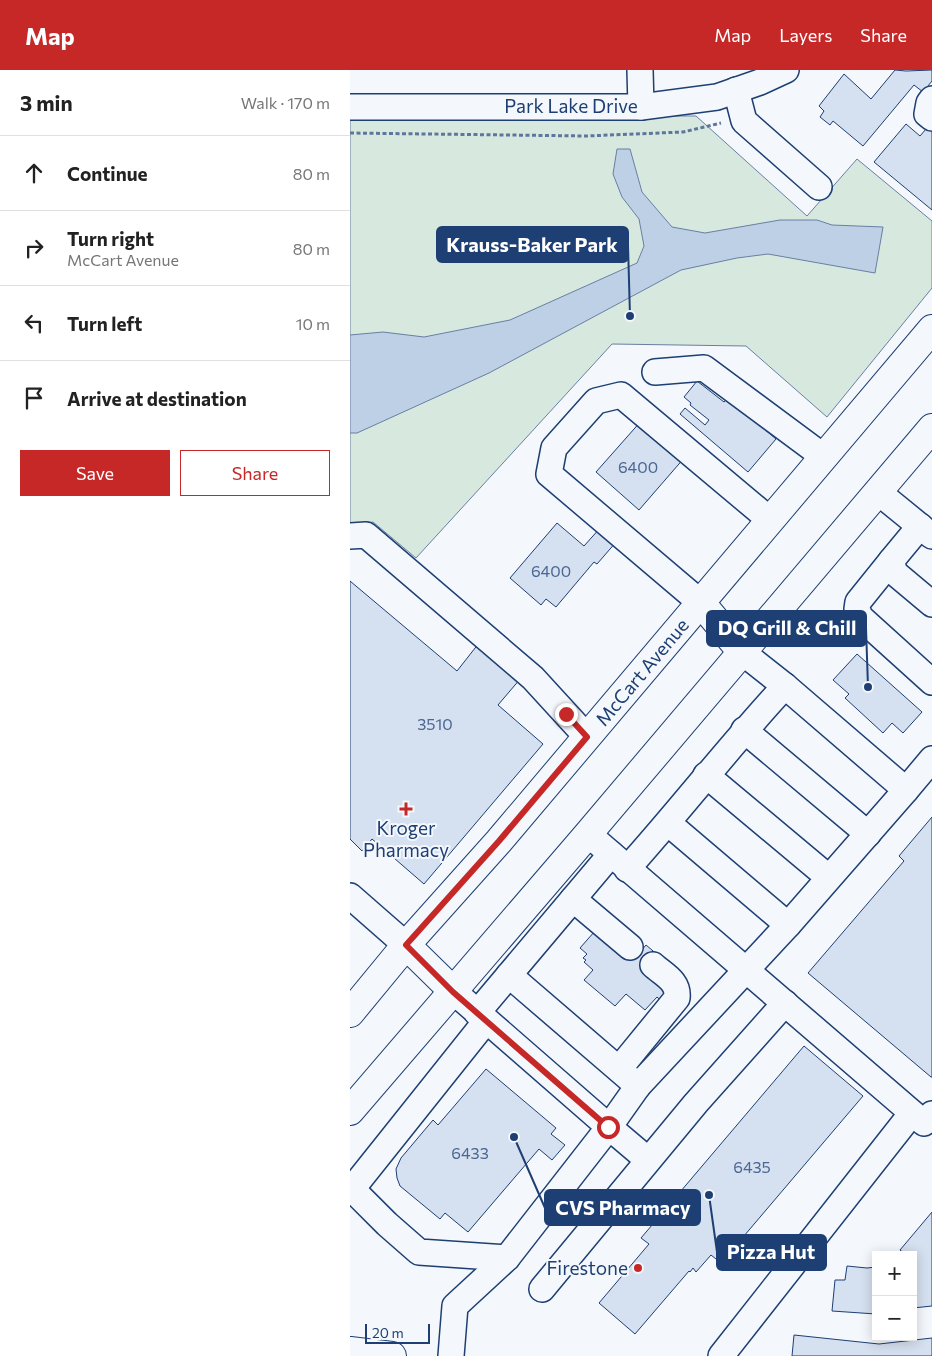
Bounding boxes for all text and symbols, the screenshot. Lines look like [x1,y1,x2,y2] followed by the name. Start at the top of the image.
[25,21,75,50] text: Map
[714,24,751,46] text: Map
[779,24,832,46] text: Layers
[860,24,907,46] text: Share
[20,90,73,115] text: 3 min
[241,93,330,112] text: Walk · 170 m
[504,94,638,117] street label: Park Lake Drive
[20,159,48,187] icon: ahead
[67,162,147,185] text: Continue
[293,164,330,183] text: 80 m
[67,227,154,250] text: Turn right
[437,227,628,262] callout: Krauss-Baker Park
[446,232,618,256] text: Krauss-Baker Park
[20,234,48,262] icon: right
[293,239,330,258] text: 80 m
[67,250,179,269] text: McCart Avenue
[20,309,48,337] icon: left
[67,312,142,335] text: Turn left
[296,314,330,333] text: 10 m
[20,384,48,412] icon: arrive
[67,387,247,410] text: Arrive at destination
[20,450,170,496] button: Save
[180,450,330,496] button: Share
[618,457,658,476] house number: 6400
[531,561,571,580] house number: 6400
[707,611,866,646] callout: DQ Grill & Chill
[590,613,693,730] street label: McCart Avenue
[718,615,856,639] text: DQ Grill & Chill
[555,703,578,726] route end
[417,714,453,733] house number: 3510
[400,803,412,815] marker: Kroger Pharmacy
[363,816,449,861] place label: Kroger Pharmacy
[597,1116,620,1139] route start
[451,1143,489,1162] house number: 6433
[733,1157,771,1176] house number: 6435
[545,1190,700,1225] callout: CVS Pharmacy
[555,1195,691,1219] text: CVS Pharmacy
[717,1235,826,1270] callout: Pizza Hut
[727,1239,815,1263] text: Pizza Hut
[872,1251,917,1341] map controls
[872,1251,917,1296] button: +
[546,1256,628,1279] place label: Firestone
[632,1262,644,1274] marker: Firestone
[872,1296,917,1341] button: −
[365,1321,430,1344] scale bar
[372,1324,404,1341] text: 20 m

